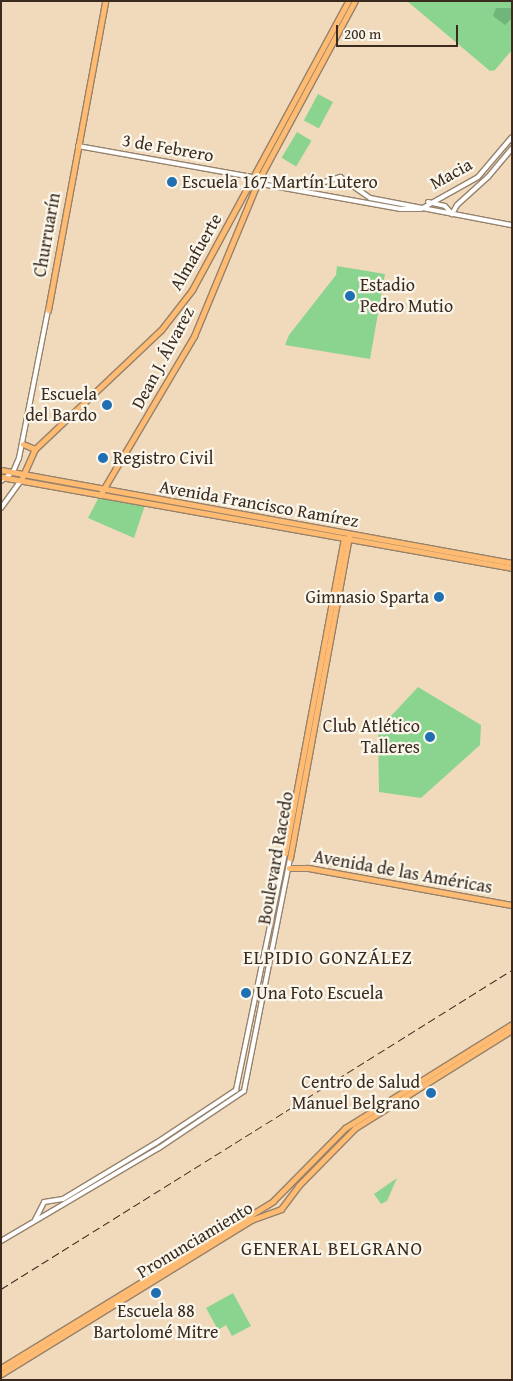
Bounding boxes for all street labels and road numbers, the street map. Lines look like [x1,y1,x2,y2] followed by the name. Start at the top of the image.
[121,129,215,167] street label: 3 de Febrero
[426,154,476,194] street label: Macia
[29,191,65,279] street label: Churruarín
[165,210,227,294] street label: Almafuerte
[127,303,199,413] street label: Dean J. Álvarez
[158,476,360,532] street label: Avenida Francisco Ramírez
[254,790,298,926] street label: Boulevard Racedo
[312,846,494,898] street label: Avenida de las Américas
[133,1197,257,1283] street label: Pronunciamiento

